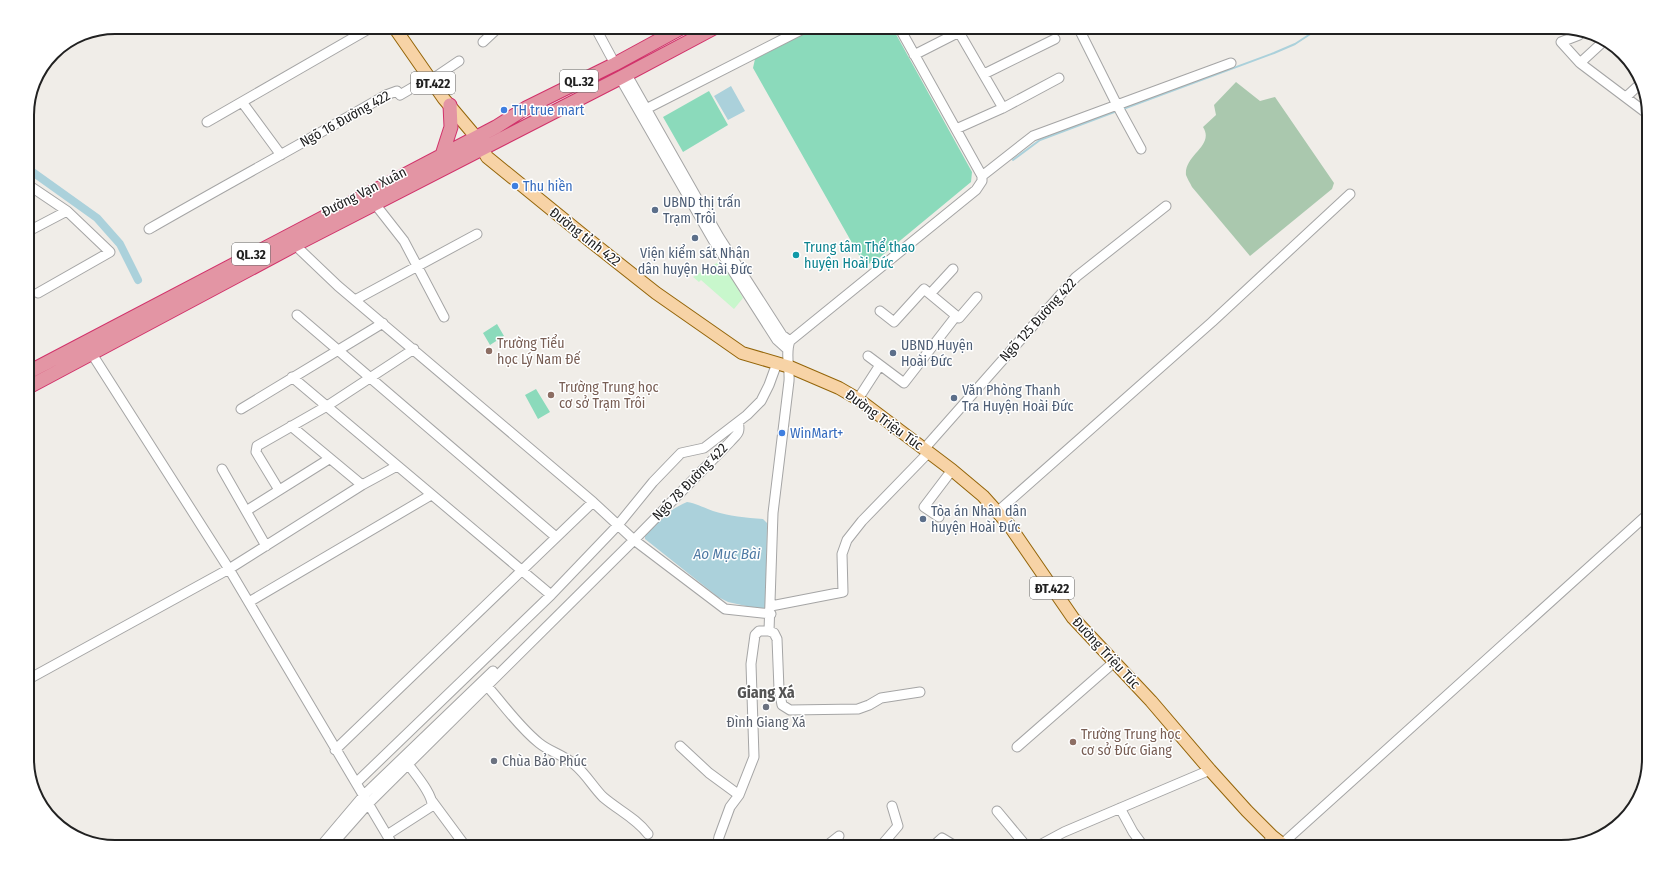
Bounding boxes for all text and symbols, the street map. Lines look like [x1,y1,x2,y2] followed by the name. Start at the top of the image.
[560,70,598,92] road number: QL.32
[411,72,455,94] road number: ĐT.422
[297,87,393,151] street label: Ngõ 16 Đường 422
[512,102,585,119] place label: TH true mart
[499,105,509,115] marker: TH true mart
[319,163,409,221] street label: Đường Vạn Xuân
[523,177,573,195] place label: Thu hiền
[510,181,520,191] marker: Thu hiền
[663,193,741,227] place label: UBND thị trấn Trạm Trôi
[546,204,624,270] street label: Đường tỉnh 422
[650,205,660,215] marker: UBND thị trấn Trạm Trôi
[690,233,700,243] marker: Viện kiểm sát Nhân dân huyện Hoài Đức
[804,238,915,272] place label: Trung tâm Thể thao huyện Hoài Đức
[232,243,270,265] road number: QL.32
[638,244,752,278] place label: Viện kiểm sát Nhân dân huyện Hoài Đức
[791,250,801,260] marker: Trung tâm Thể thao huyện Hoài Đức
[996,275,1080,365] street label: Ngõ 125 Đường 422
[497,334,581,368] place label: Trường Tiểu học Lý Nam Đế
[901,337,973,370] place label: UBND Huyện Hoài Đức
[484,346,494,356] marker: Trường Tiểu học Lý Nam Đế
[888,348,898,358] marker: UBND Huyện Hoài Đức
[559,379,658,412] place label: Trường Trung học cơ sở Trạm Trôi
[962,382,1073,415] place label: Văn Phòng Thanh Tra Huyện Hoài Đức
[842,386,926,454] street label: Đường Triệu Túc
[546,390,556,400] marker: Trường Trung học cơ sở Trạm Trôi
[949,393,959,403] marker: Văn Phòng Thanh Tra Huyện Hoài Đức
[790,425,844,442] place label: WinMart+
[777,428,787,438] marker: WinMart+
[649,440,731,524] street label: Ngõ 78 Đường 422
[931,503,1027,536] place label: Tòa án Nhân dân huyện Hoài Đức
[918,514,928,524] marker: Tòa án Nhân dân huyện Hoài Đức
[692,545,761,563] water label: Ao Mục Bài
[1030,577,1074,599] road number: ĐT.422
[1068,614,1144,692] street label: Đường Triệu Túc
[737,683,795,702] district label: Giang Xá
[761,702,771,712] marker: Đình Giang Xá
[726,714,806,731] place label: Đình Giang Xá
[1081,726,1180,759] place label: Trường Trung học cơ sở Đức Giang
[1068,737,1078,747] marker: Trường Trung học cơ sở Đức Giang
[502,753,587,770] place label: Chùa Bảo Phúc
[489,756,499,766] marker: Chùa Bảo Phúc

